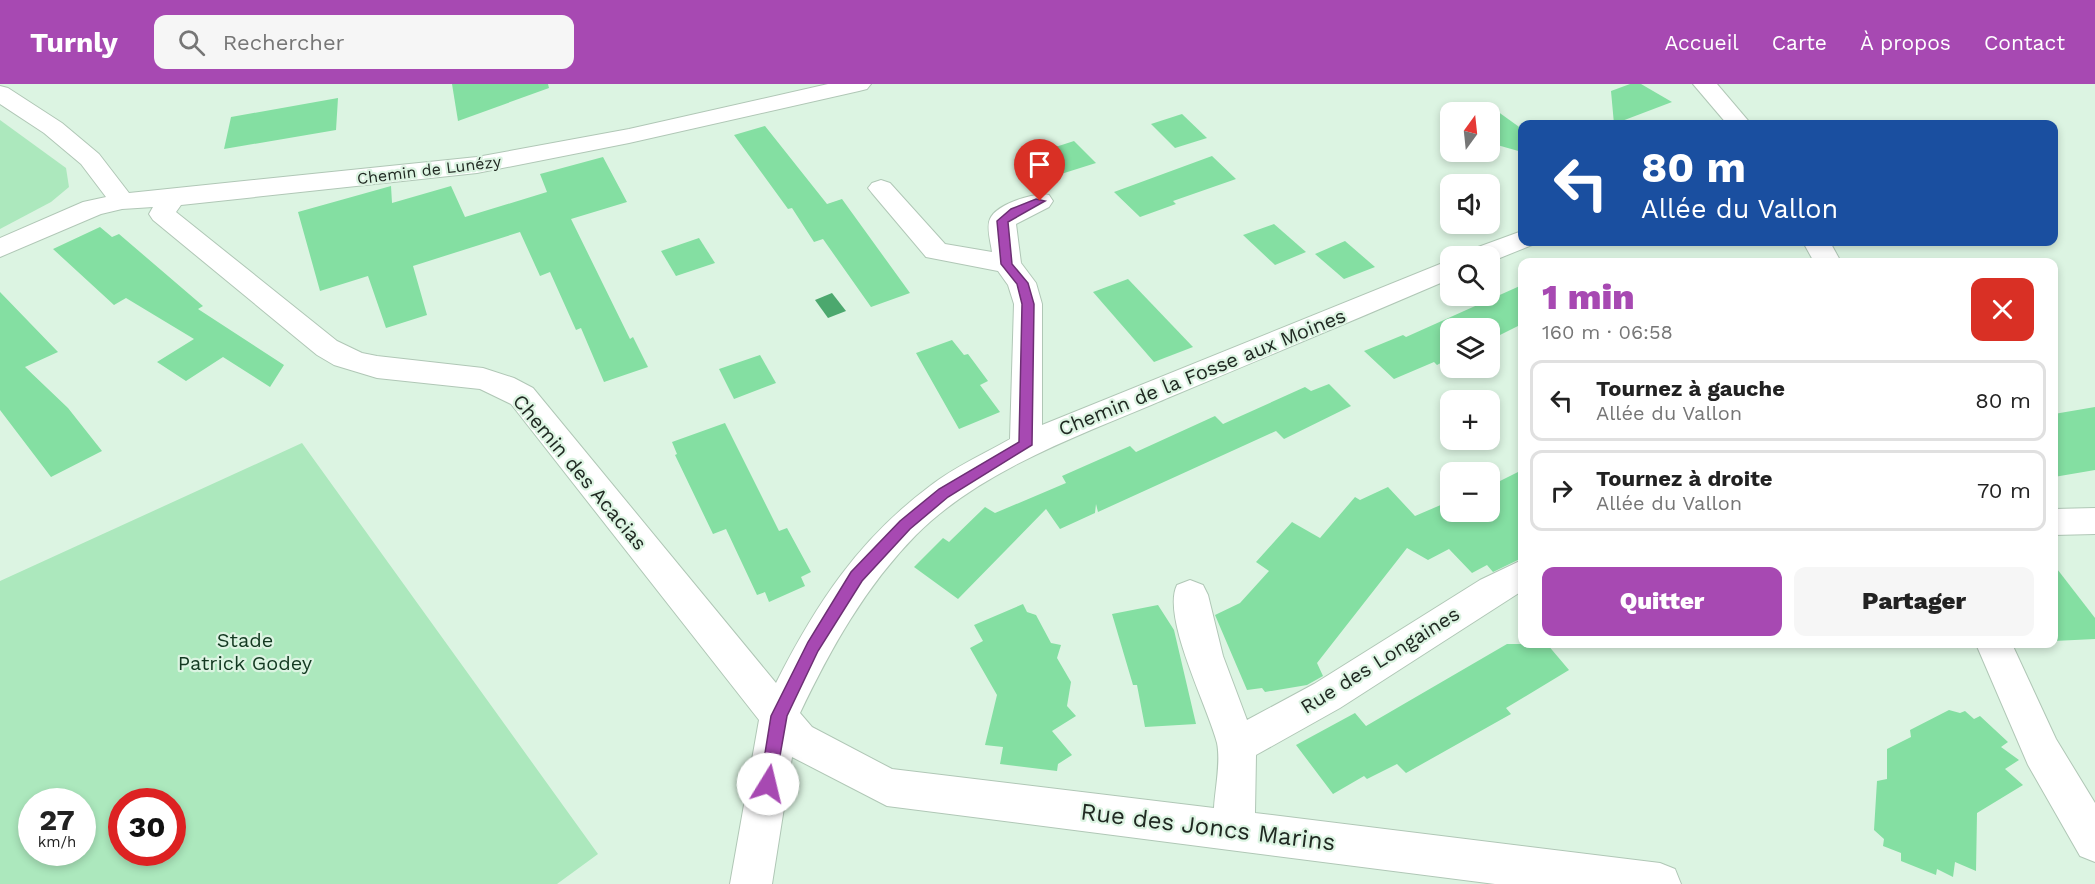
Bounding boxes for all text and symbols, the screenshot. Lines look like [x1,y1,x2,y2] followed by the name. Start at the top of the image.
[154,15,574,69] search box
[30,26,118,59] text: Turnly
[175,26,208,59] icon: search
[223,30,345,55] text: Rechercher
[1664,30,1739,55] text: Accueil
[1772,30,1827,55] text: Carte
[1860,30,1951,55] text: À propos
[1984,30,2065,55] text: Contact
[1440,102,1500,162] north arrow
[1440,102,1500,522] map controls
[1014,139,1065,201] pin
[1641,143,1746,192] text: 80 m
[1542,144,1620,222] icon: left
[1023,148,1056,181] icon: arrive
[356,152,503,188] street label: Chemin de Lunézy
[1440,174,1500,234] button: sound
[1641,193,1838,225] text: Allée du Vallon
[1440,246,1500,306] button: search
[1542,276,1635,318] text: 1 min
[1971,278,2034,341] button: close
[1055,303,1349,441] street label: Chemin de la Fosse aux Moines
[1440,318,1500,378] button: layers
[1542,320,1673,344] text: 160 m · 06:58
[1596,376,1785,401] text: Tournez à gauche
[1545,384,1578,417] icon: left
[1975,388,2031,413] text: 80 m
[508,389,652,555] street label: Chemin des Acacias
[1440,390,1500,450] button: +
[1596,401,1742,425] text: Allée du Vallon
[1440,462,1500,522] button: −
[1596,466,1773,491] text: Tournez à droite
[1545,474,1578,507] icon: right
[1977,478,2031,503] text: 70 m
[1596,491,1742,515] text: Allée du Vallon
[1542,567,1782,636] button: Quitter
[1794,567,2034,636] button: Partager
[1296,601,1464,719] street label: Rue des Longaines
[178,628,313,675] park label: Stade Patrick Godey
[736,752,800,816] position arrow
[108,788,186,866] speed limit sign: 30
[1079,797,1337,857] street label: Rue des Joncs Marins
[39,802,75,837] text: 27
[38,833,76,851] text: km/h

